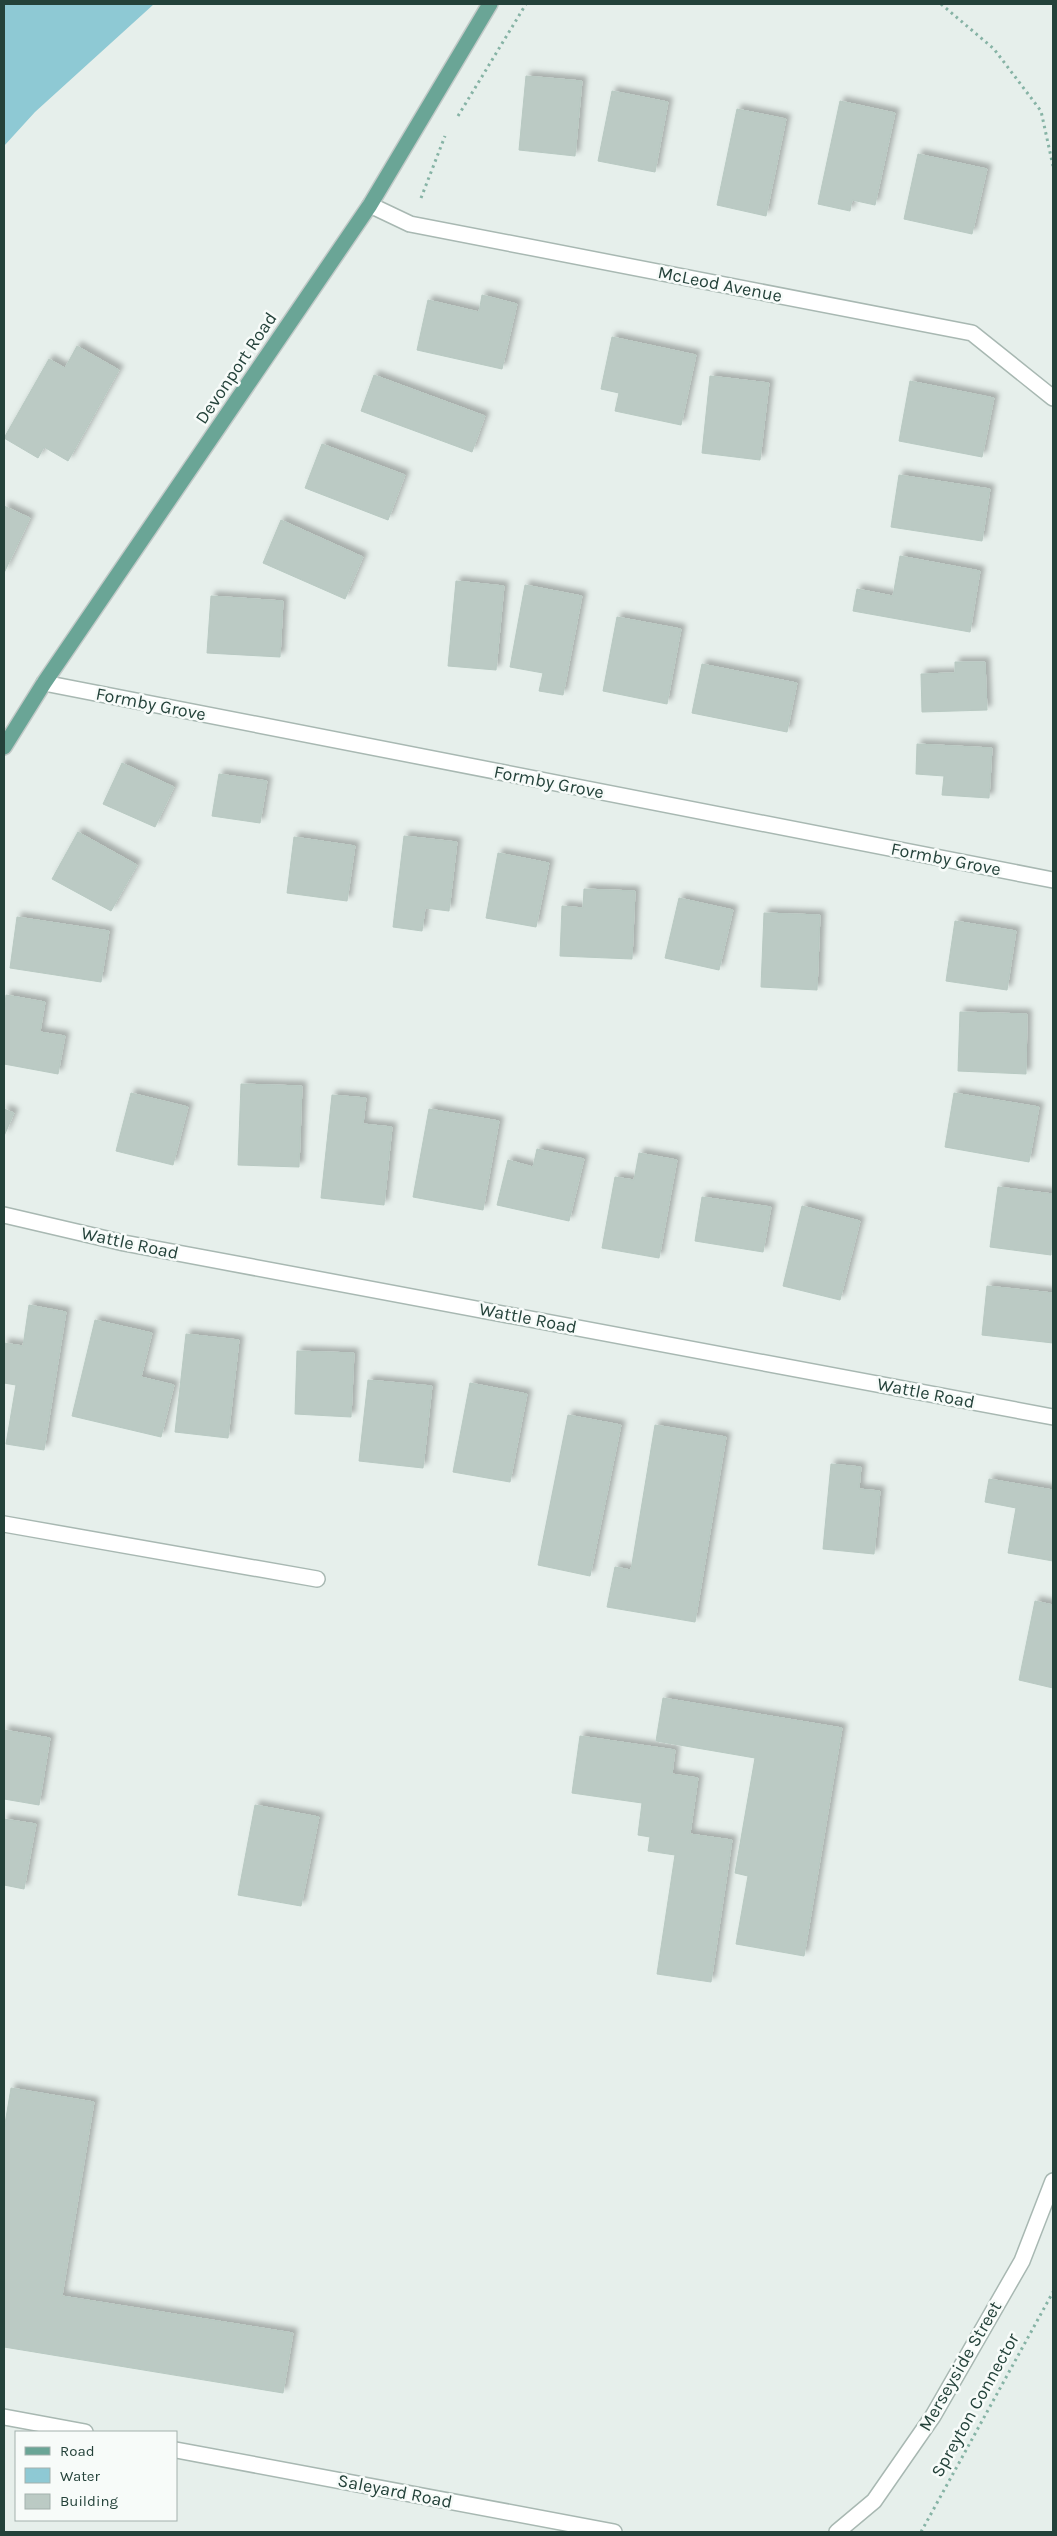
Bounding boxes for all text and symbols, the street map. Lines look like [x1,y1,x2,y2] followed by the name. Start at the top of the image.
[656,261,784,307] street label: McLeod Avenue
[190,308,282,428] street label: Devonport Road
[94,683,208,725] street label: Formby Grove
[492,761,606,803] street label: Formby Grove
[889,838,1003,880] street label: Formby Grove
[79,1222,181,1264] street label: Wattle Road
[477,1298,579,1338] street label: Wattle Road
[875,1373,977,1413] street label: Wattle Road
[914,2297,1006,2435] street label: Merseyside Street
[926,2329,1024,2481] street label: Spreyton Connector
[15,2431,178,2521] legend
[60,2442,95,2460] text: Road
[60,2467,101,2485] text: Water
[336,2469,454,2513] street label: Saleyard Road
[60,2492,118,2510] text: Building

